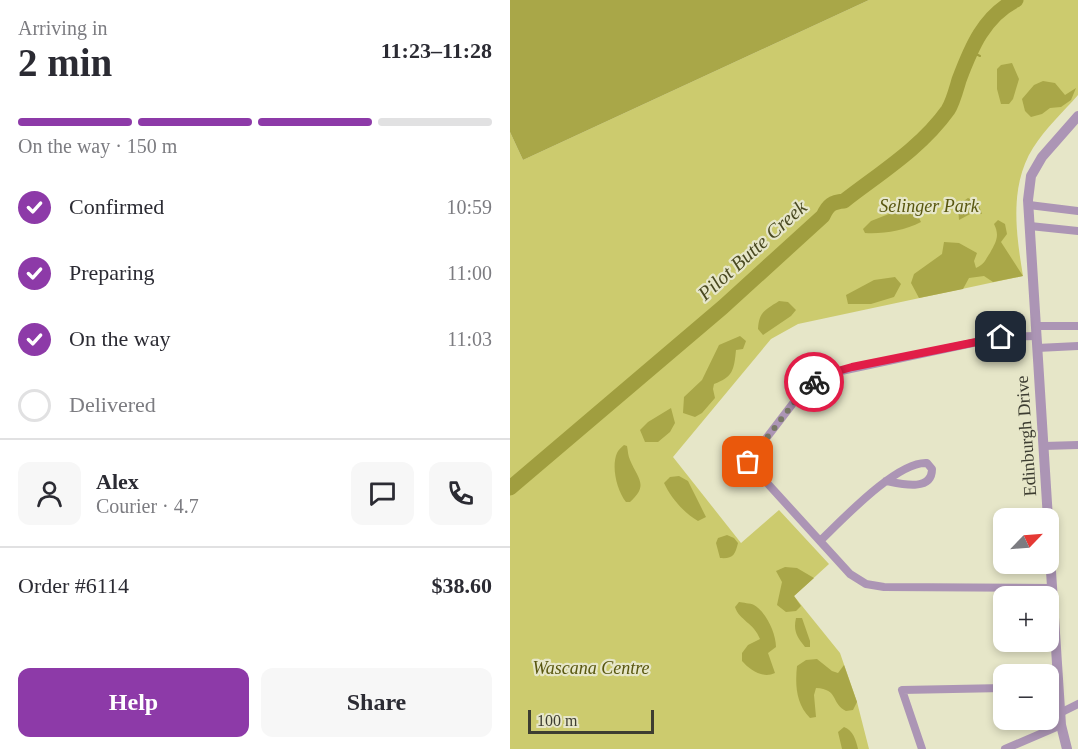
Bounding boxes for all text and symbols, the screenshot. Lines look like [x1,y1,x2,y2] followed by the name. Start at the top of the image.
[18,17,107,39] text: Arriving in
[381,38,492,63] text: 11:23–11:28
[18,41,112,84] text: 2 min
[18,135,177,157] text: On the way · 150 m
[18,191,51,224] icon: check
[69,194,164,219] text: Confirmed
[693,195,812,305] water label: Pilot Butte Creek
[446,196,492,218] text: 10:59
[879,196,980,216] park label: Selinger Park
[18,257,51,290] icon: check
[69,260,155,285] text: Preparing
[447,262,492,284] text: 11:00
[975,311,1026,362] pin
[984,320,1017,353] icon: home
[18,323,51,356] icon: check
[69,326,170,351] text: On the way
[447,328,492,350] text: 11:03
[784,352,844,412] courier
[798,366,831,399] icon: bike
[1012,375,1040,497] street label: Edinburgh Drive
[69,392,156,417] text: Delivered
[722,436,773,487] pin
[731,445,764,478] icon: bag
[18,462,81,525] button: person
[351,462,414,525] button: chat
[429,462,492,525] button: phone
[96,469,139,494] text: Alex
[96,495,199,517] text: Courier · 4.7
[993,508,1059,574] north arrow
[993,508,1059,730] map controls
[18,573,129,598] text: Order #6114
[432,573,492,598] text: $38.60
[993,586,1059,652] button: +
[532,658,650,678] park label: Wascana Centre
[993,664,1059,730] button: −
[18,668,249,737] button: Help
[261,668,492,737] button: Share
[528,707,654,734] scale bar
[537,712,577,729] text: 100 m

